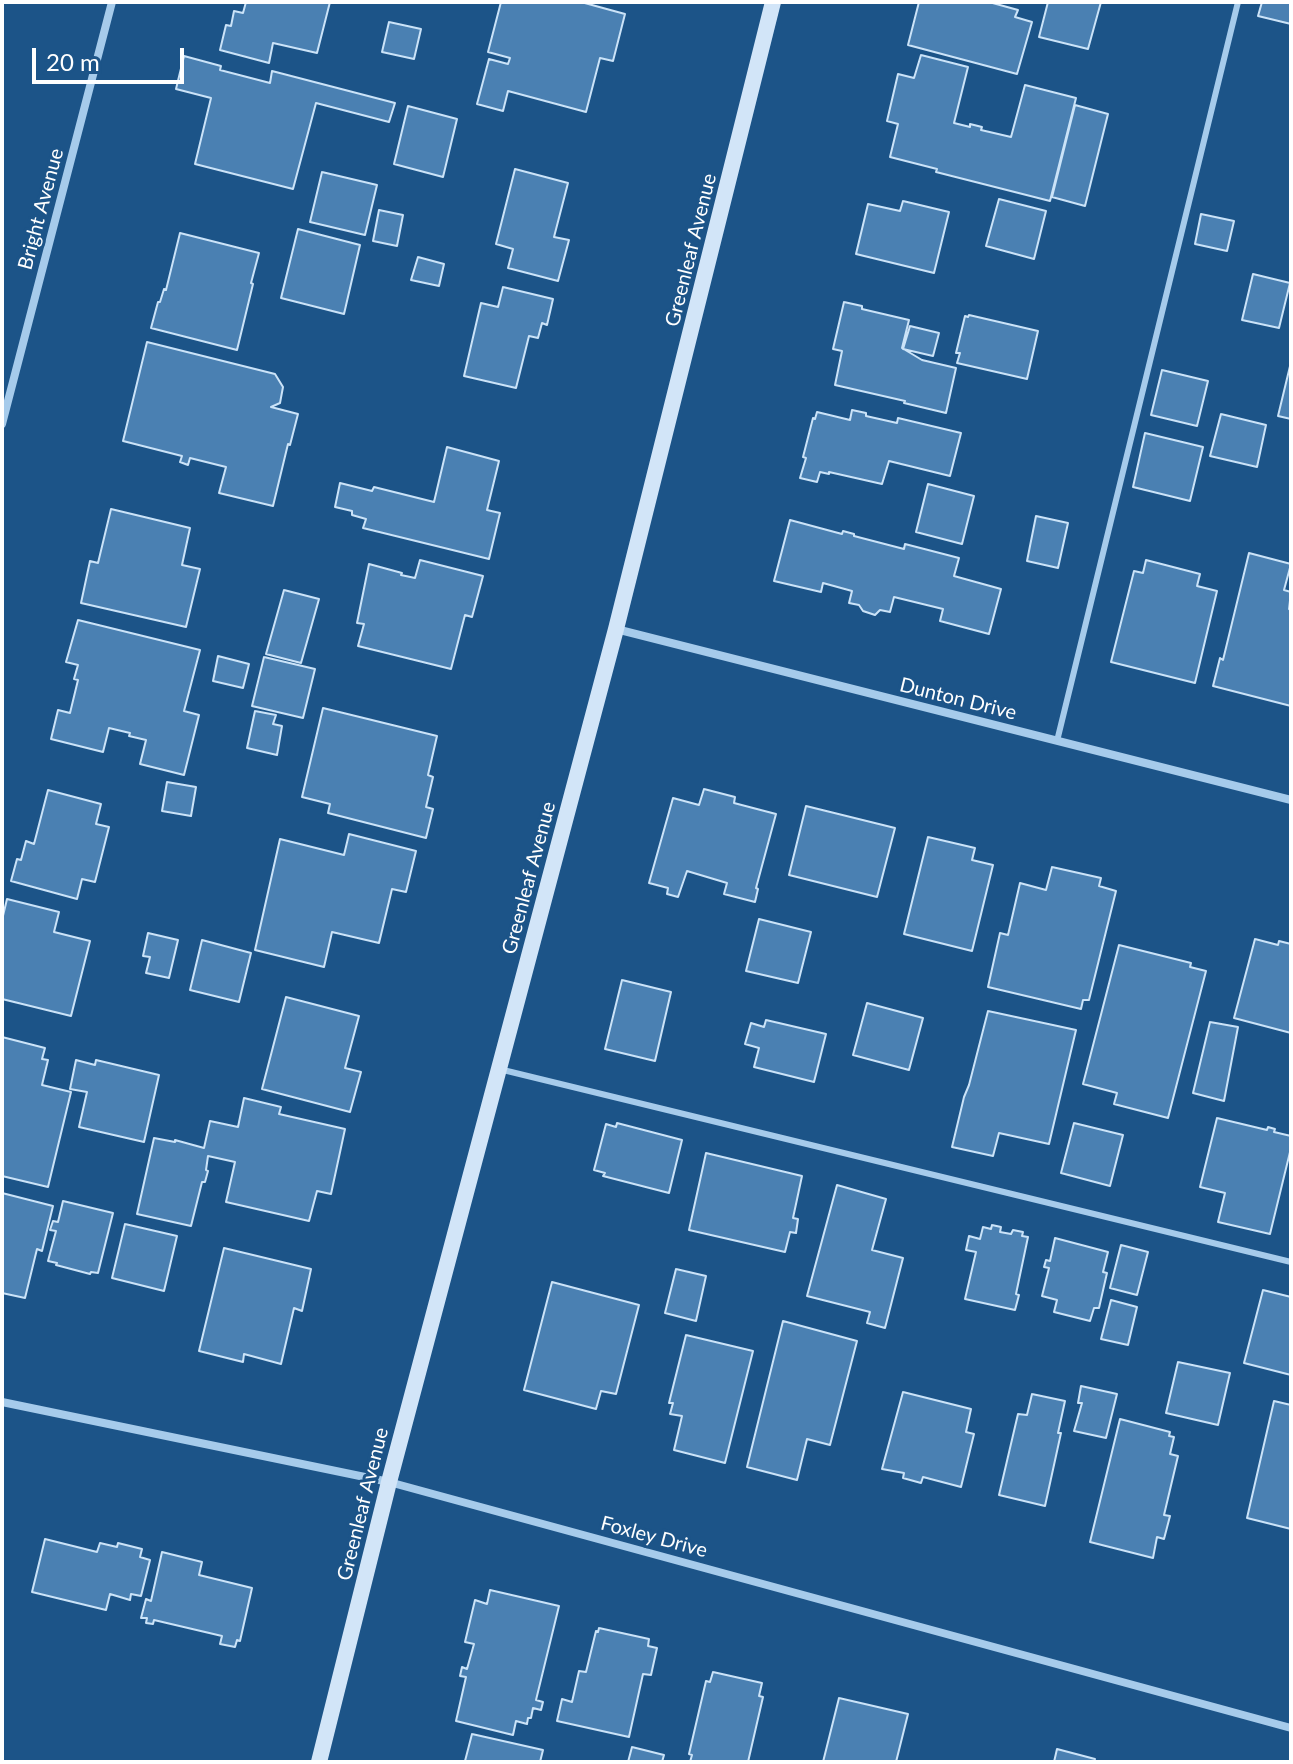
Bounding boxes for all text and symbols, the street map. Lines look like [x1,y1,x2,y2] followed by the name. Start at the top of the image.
[36,32,188,82] scale bar
[46,47,100,76] text: 20 m
[13,146,69,272] street label: Bright Avenue
[660,171,722,329] street label: Greenleaf Avenue
[897,673,1019,725] street label: Dunton Drive
[497,799,561,957] street label: Greenleaf Avenue
[332,1425,394,1583] street label: Greenleaf Avenue
[598,1511,710,1563] street label: Foxley Drive

